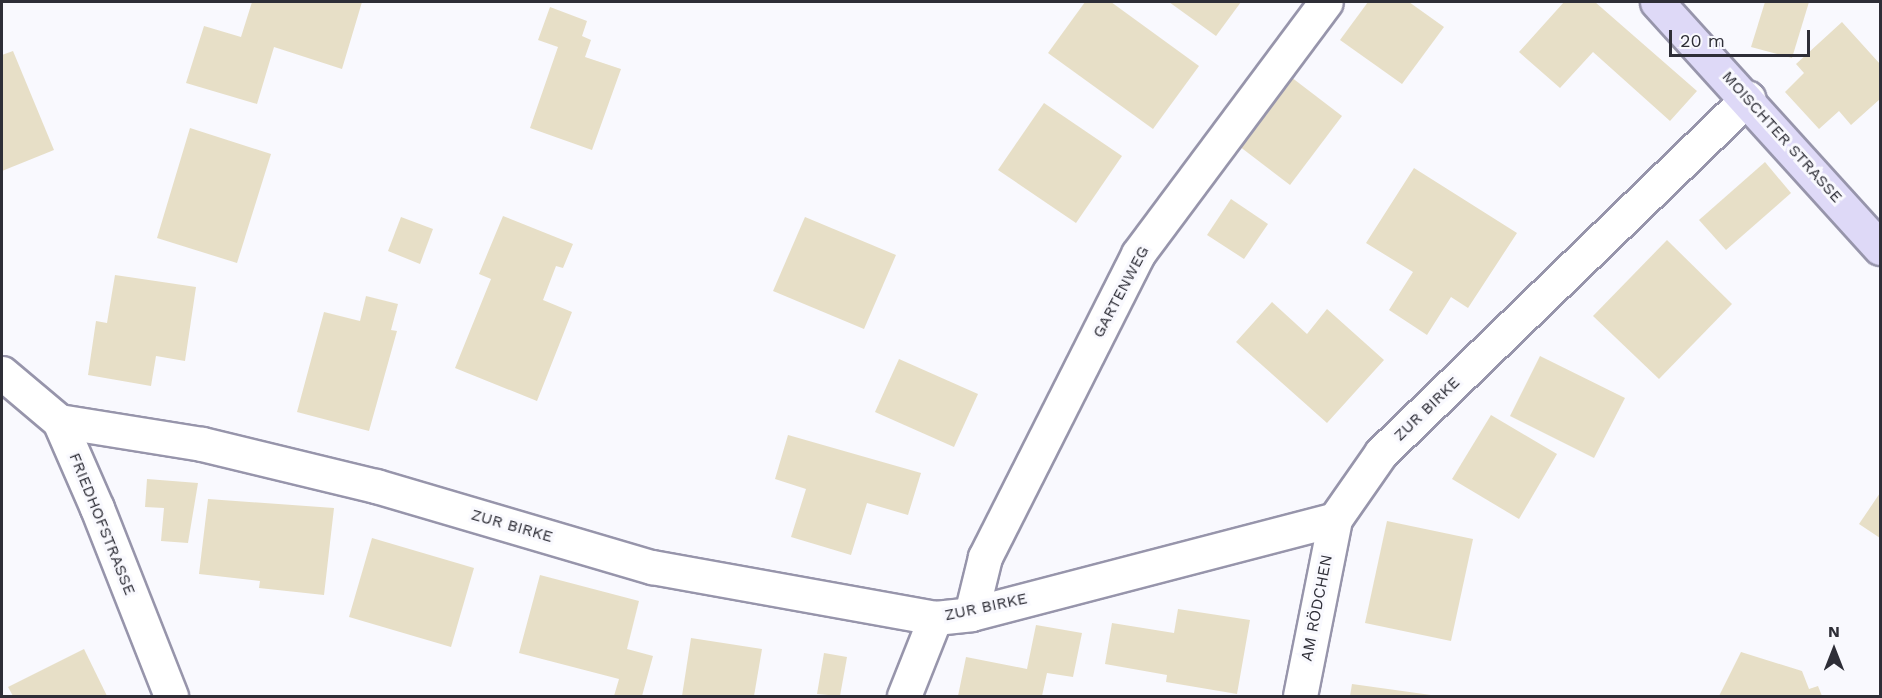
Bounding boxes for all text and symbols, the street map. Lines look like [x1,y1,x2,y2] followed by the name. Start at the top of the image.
[1672,18,1813,56] scale bar
[1680,30,1725,51] text: 20 m
[1718,67,1846,207] street label: MOISCHTER STRASSE
[1089,243,1153,341] street label: GARTENWEG
[1390,373,1464,445] street label: ZUR BIRKE
[65,450,139,598] street label: FRIEDHOFSTRASSE
[469,505,555,547] street label: ZUR BIRKE
[1297,553,1337,663] street label: AM RÖDCHEN
[943,589,1029,625] street label: ZUR BIRKE
[1804,620,1864,680] north arrow
[1828,622,1840,641] text: N

